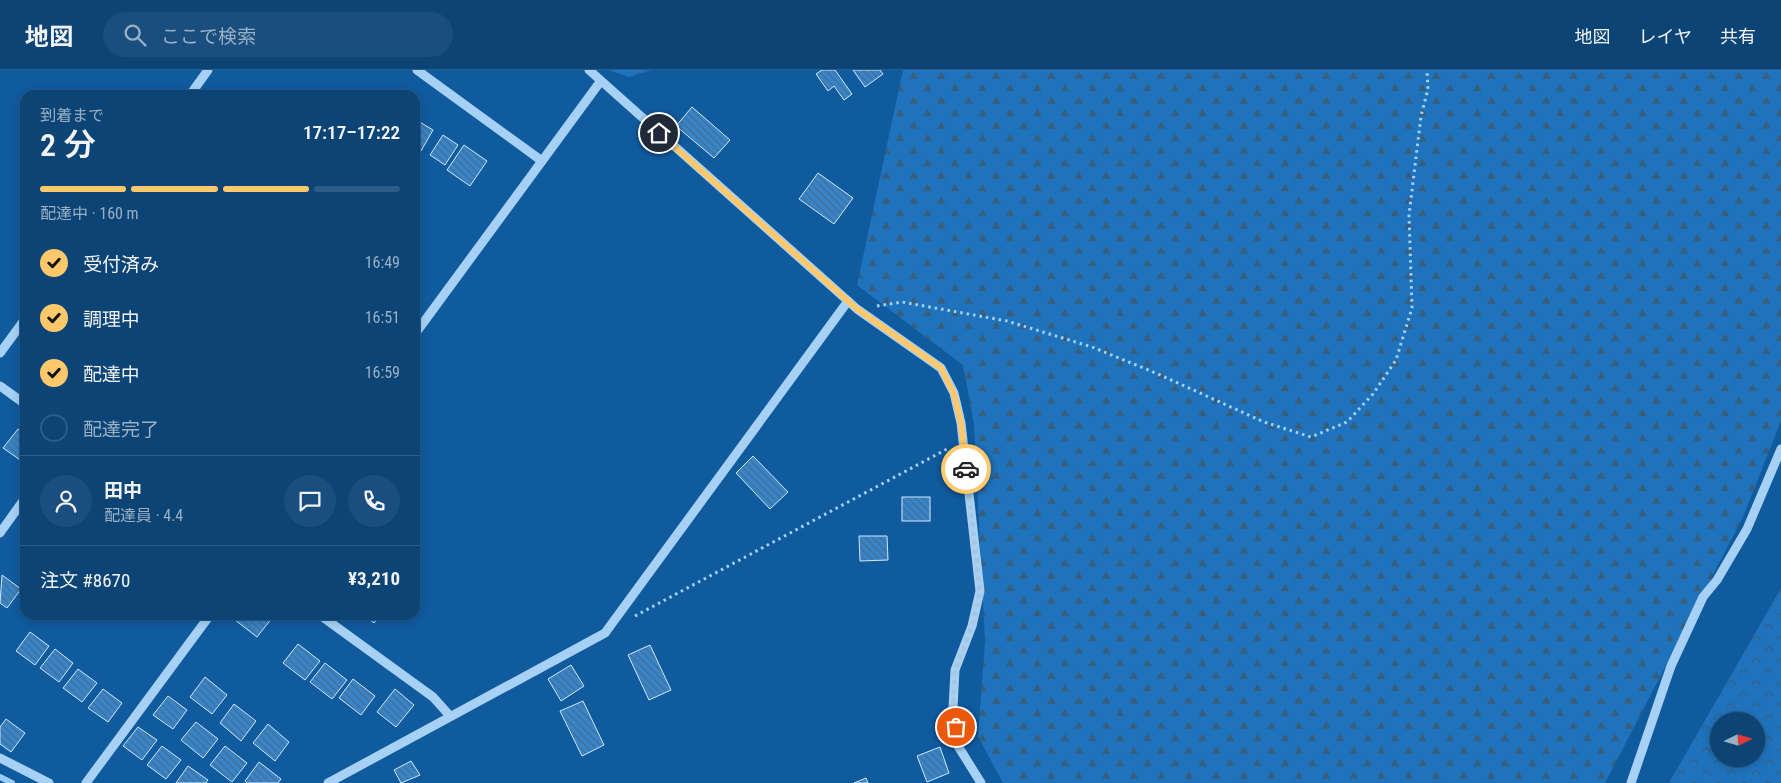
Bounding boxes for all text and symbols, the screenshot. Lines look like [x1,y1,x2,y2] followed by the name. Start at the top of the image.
[103,12,453,57] search box
[121,21,149,49] icon: search
[25,23,73,51] text: 地図
[161,25,256,48] text: ここで検索
[1575,26,1611,47] text: 地図
[1639,26,1692,47] text: レイヤ
[1720,26,1756,47] text: 共有
[40,106,104,125] text: 到着まで
[638,112,680,154] pin
[645,119,673,147] icon: home
[303,121,400,144] text: 17:17–17:22
[40,126,95,164] text: 2 分
[40,204,139,223] text: 配達中 · 160 m
[40,249,68,277] icon: check
[83,253,159,276] text: 受付済み
[365,253,400,272] text: 16:49
[40,304,68,332] icon: check
[83,308,140,331] text: 調理中
[365,308,400,327] text: 16:51
[40,359,68,387] icon: check
[83,363,140,386] text: 配達中
[365,363,400,382] text: 16:59
[83,418,159,441] text: 配達完了
[941,444,991,494] courier
[952,455,980,483] icon: car
[40,475,92,527] button: person
[284,475,336,527] button: chat
[348,475,400,527] button: phone
[104,479,142,502] text: 田中
[104,506,183,525] text: 配達員 · 4.4
[348,567,400,590] text: ¥3,210
[40,569,130,592] text: 注文 #8670
[935,706,977,748] pin
[1710,712,1765,768] north arrow
[1710,712,1765,767] map controls
[942,713,970,741] icon: bag

